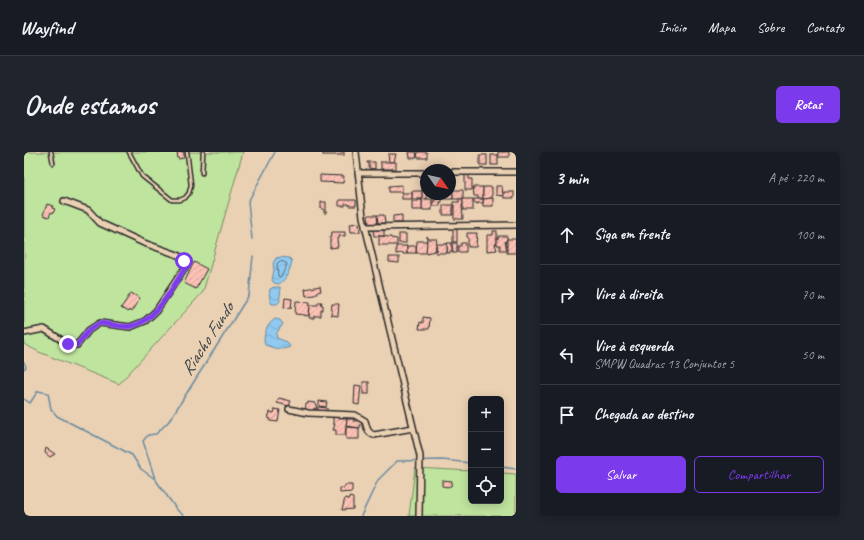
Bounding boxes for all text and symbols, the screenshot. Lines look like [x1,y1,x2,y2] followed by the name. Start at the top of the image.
[20,16,73,40] text: Wayfind
[659,19,686,36] text: Início
[708,19,735,36] text: Mapa
[757,19,784,36] text: Sobre
[806,19,844,36] text: Contato
[776,86,840,123] button: Rotas
[24,87,156,122] text: Onde estamos
[420,164,456,200] north arrow
[556,168,589,189] text: 3 min
[768,170,824,186] text: A pé · 220 m
[556,224,578,246] icon: ahead
[594,225,670,244] text: Siga em frente
[796,227,824,243] text: 100 m
[175,252,193,270] route start
[556,284,578,306] icon: right
[594,285,663,304] text: Vire à direita
[802,287,824,303] text: 70 m
[176,296,240,379] water label: Riacho Fundo
[59,335,77,353] route end
[594,337,673,356] text: Vire à esquerda
[556,344,578,366] icon: left
[802,347,824,363] text: 50 m
[594,356,734,372] text: SMPW Quadras 13 Conjuntos 5
[468,396,504,504] map controls
[468,396,504,432] button: +
[556,404,578,426] icon: arrive
[594,405,693,424] text: Chegada ao destino
[468,432,504,468] button: −
[556,456,686,493] button: Salvar
[694,456,824,493] button: Compartilhar
[468,468,504,504] button: locate

